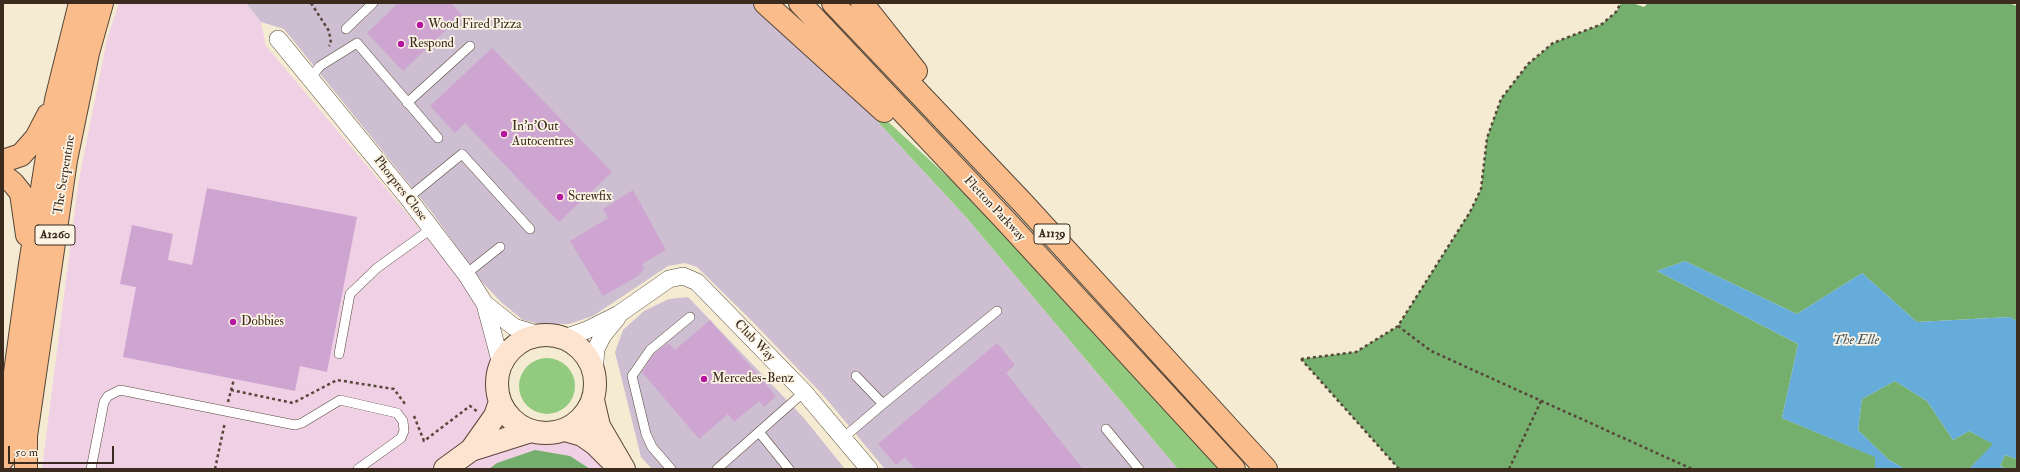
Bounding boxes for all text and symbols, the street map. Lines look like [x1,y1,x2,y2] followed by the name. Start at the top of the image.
[428,17,522,33] place label: Wood Fired Pizza
[415,20,425,30] marker: Wood Fired Pizza
[409,36,454,52] place label: Respond
[396,39,406,49] marker: Respond
[512,119,574,150] place label: In'n'Out Autocentres
[499,129,509,139] marker: In'n'Out Autocentres
[51,134,79,216] street label: The Serpentine
[370,153,430,225] street label: Phorpres Close
[960,173,1028,245] street label: Fletton Parkway
[568,189,612,205] place label: Screwfix
[555,192,565,202] marker: Screwfix
[1034,224,1070,244] road number: A1139
[35,225,75,245] road number: A1260
[241,314,284,330] place label: Dobbies
[228,317,238,327] marker: Dobbies
[730,317,778,365] street label: Club Way
[1833,333,1879,349] water label: The Elle
[712,371,794,387] place label: Mercedes-Benz
[699,374,709,384] marker: Mercedes-Benz
[10,438,116,464] scale bar
[15,445,38,460] text: 50 m

